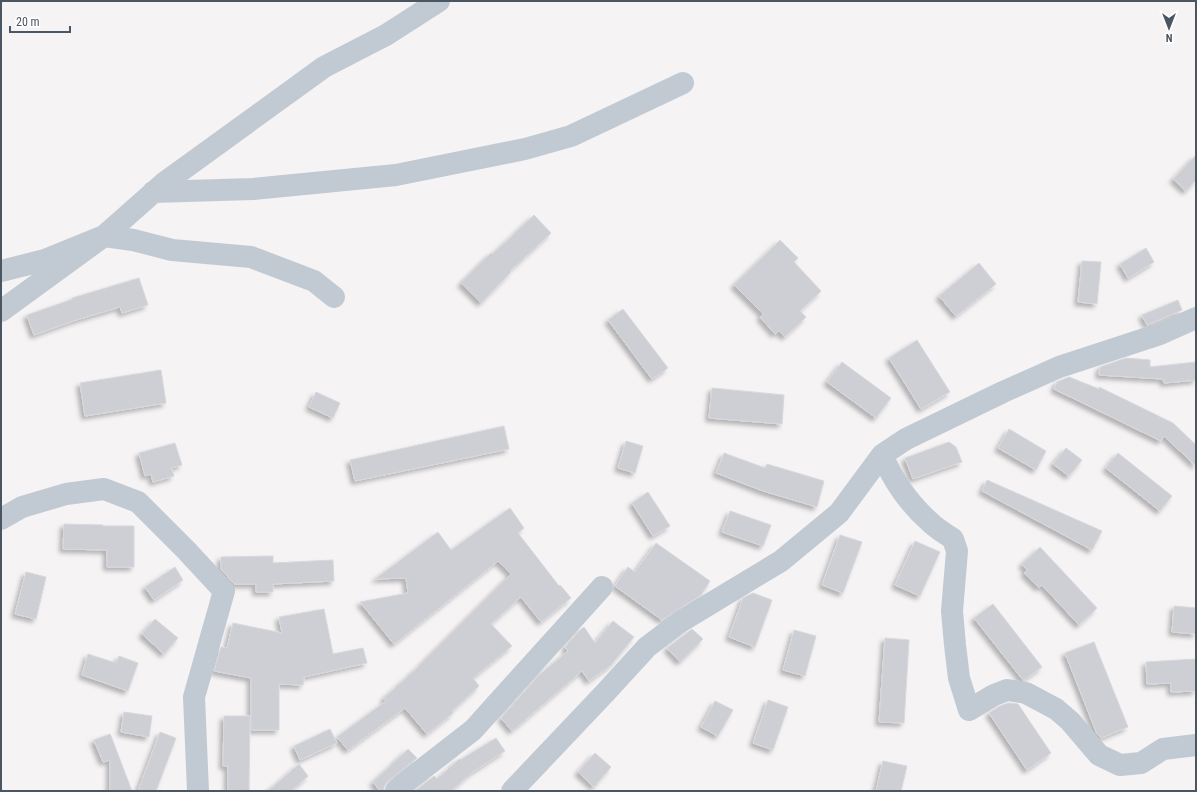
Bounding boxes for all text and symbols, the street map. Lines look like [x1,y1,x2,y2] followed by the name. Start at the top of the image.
[10,8,70,34] scale bar
[1149,8,1189,48] north arrow
[16,15,40,29] text: 20 m
[1165,31,1172,44] text: N

